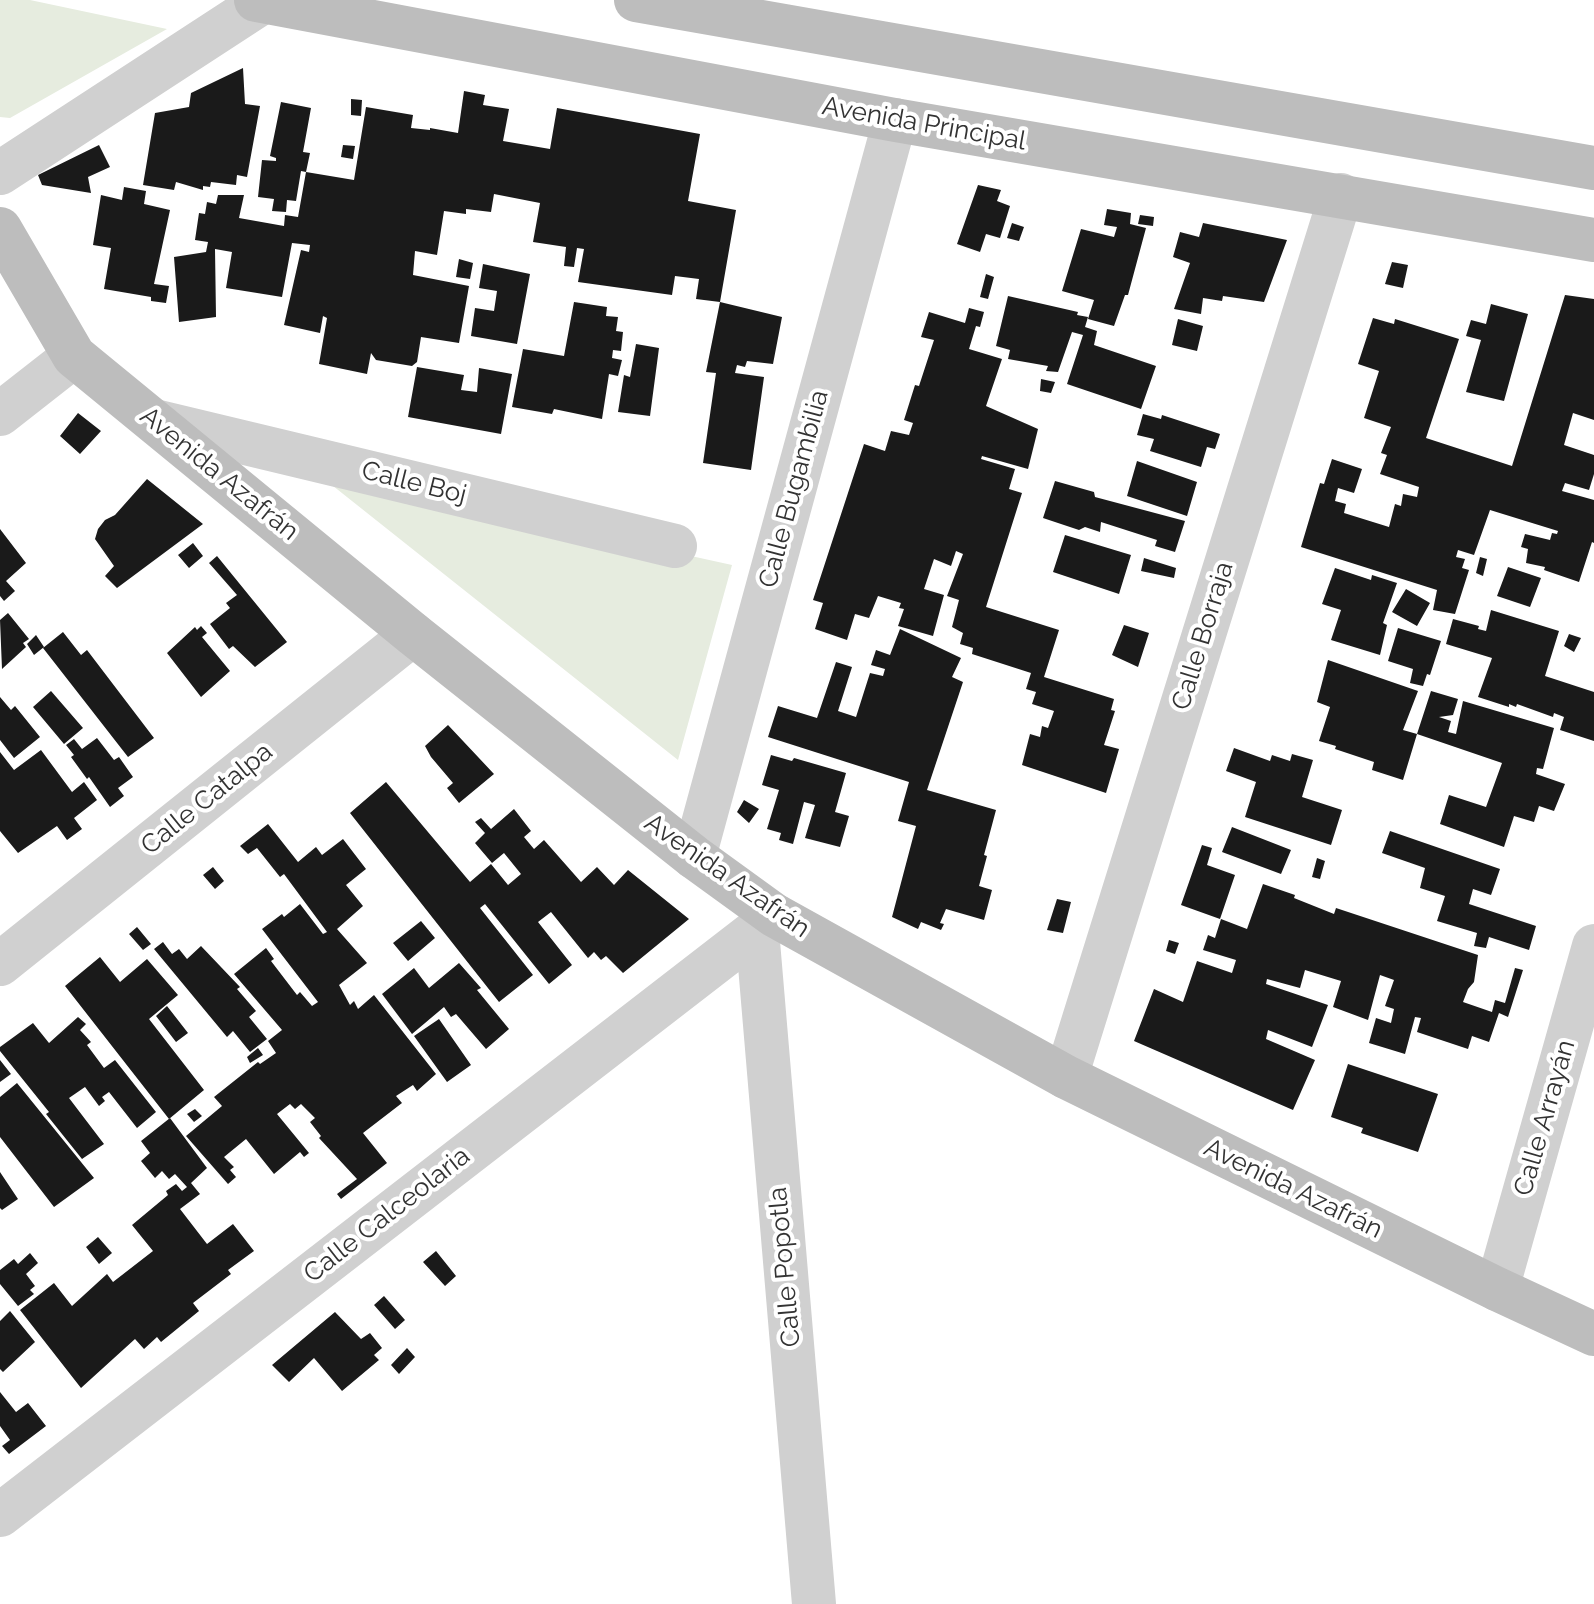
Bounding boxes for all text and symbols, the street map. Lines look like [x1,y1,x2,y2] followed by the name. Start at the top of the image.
[820,91,1028,157] street label: Avenida Principal
[753,387,835,591] street label: Calle Bugambilia
[134,401,304,547] street label: Avenida Azafrán
[358,455,470,511] street label: Calle Boj
[1166,558,1240,714] street label: Calle Borraja
[135,736,279,862] street label: Calle Catalpa
[638,807,816,945] street label: Avenida Azafrán
[1508,1036,1582,1200] street label: Calle Arrayán
[1199,1132,1387,1246] street label: Avenida Azafrán
[298,1140,476,1290] street label: Calle Calceolaria
[762,1186,808,1348] street label: Calle Popotla

